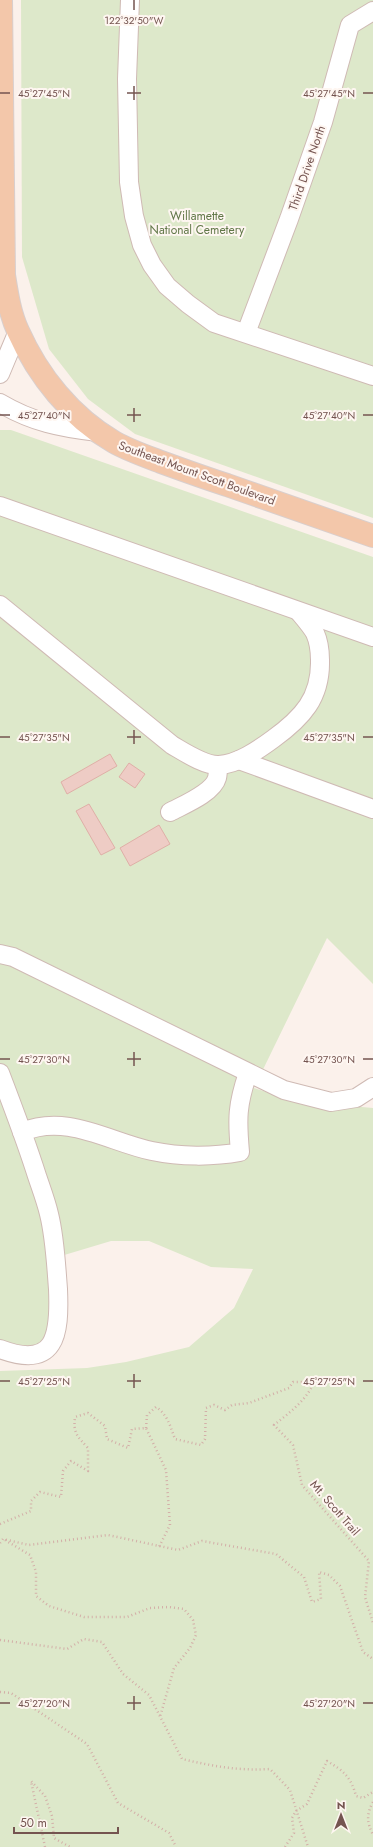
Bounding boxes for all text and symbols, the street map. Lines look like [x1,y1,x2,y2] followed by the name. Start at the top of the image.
[105,13,164,28] text: 122°32'50"W
[18,86,70,101] text: 45°27'45"N
[303,86,355,101] text: 45°27'45"N
[284,123,330,213] street label: Third Drive North
[150,207,245,239] park label: Willamette National Cemetery
[18,408,70,423] text: 45°27'40"N
[303,408,355,423] text: 45°27'40"N
[116,436,278,510] street label: Southeast Mount Scott Boulevard
[18,730,70,745] text: 45°27'35"N
[303,730,355,745] text: 45°27'35"N
[18,1052,70,1067] text: 45°27'30"N
[303,1052,355,1067] text: 45°27'30"N
[18,1374,70,1389] text: 45°27'25"N
[303,1374,355,1389] text: 45°27'25"N
[306,1476,364,1540] street label: Mt. Scott Trail
[18,1696,70,1711] text: 45°27'20"N
[303,1696,355,1711] text: 45°27'20"N
[321,1795,361,1835] north arrow
[337,1797,345,1813] text: N
[14,1809,118,1835] scale bar
[20,1814,47,1832] text: 50 m

